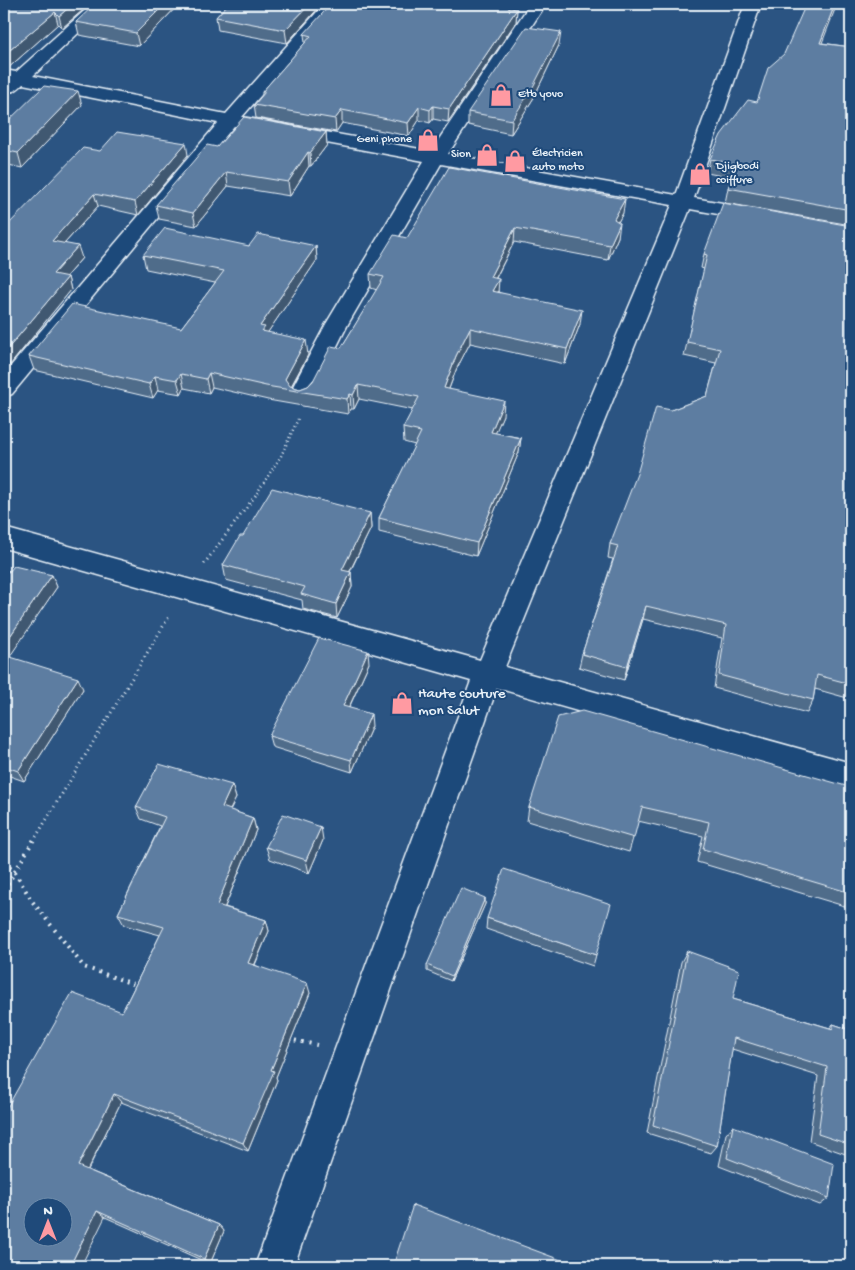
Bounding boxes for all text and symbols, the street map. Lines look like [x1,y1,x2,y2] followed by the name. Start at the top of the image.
[488,82,514,108] shop icon: Etb yovo
[518,88,563,102] place label: Etb yovo
[415,127,441,153] shop icon: Geni phone
[357,133,413,147] place label: Geni phone
[474,142,500,168] shop icon: Sion
[532,147,584,175] place label: Électricien auto moto
[451,148,471,162] place label: Sion
[502,148,528,174] shop icon: Électricien auto moto
[715,160,759,188] place label: Djigbodi coiffure
[687,161,713,187] shop icon: Djigbodi coiffure
[418,685,506,720] place label: Haute couture mon Salut
[389,690,415,716] shop icon: Haute couture mon Salut
[22,1198,72,1248] north arrow
[43,1203,53,1220] text: N

